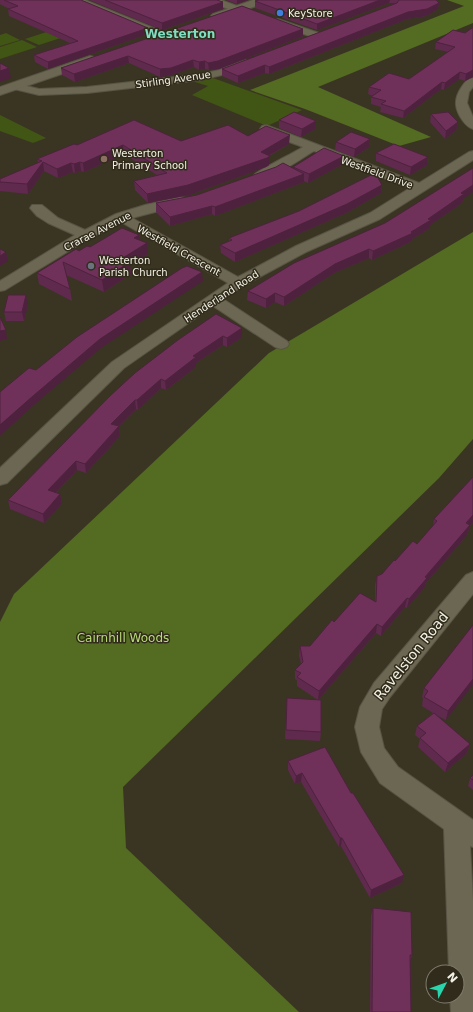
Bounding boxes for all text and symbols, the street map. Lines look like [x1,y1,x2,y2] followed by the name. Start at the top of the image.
[275,8,285,18] marker: KeyStore
[288,8,333,19] place label: KeyStore
[145,27,215,41] district label: Westerton
[135,69,211,90] street label: Stirling Avenue
[112,148,187,171] place label: Westerton Primary School
[99,154,109,164] marker: Westerton Primary School
[339,154,414,191] street label: Westfield Drive
[62,210,133,253] street label: Crarae Avenue
[135,223,222,278] street label: Westfield Crescent
[99,255,168,278] place label: Westerton Parish Church
[86,261,96,271] marker: Westerton Parish Church
[182,268,261,325] street label: Henderland Road
[371,609,451,703] street label: Ravelston Road
[77,631,169,645] park label: Cairnhill Woods
[425,964,465,1004] north arrow
[444,970,460,986] text: N

